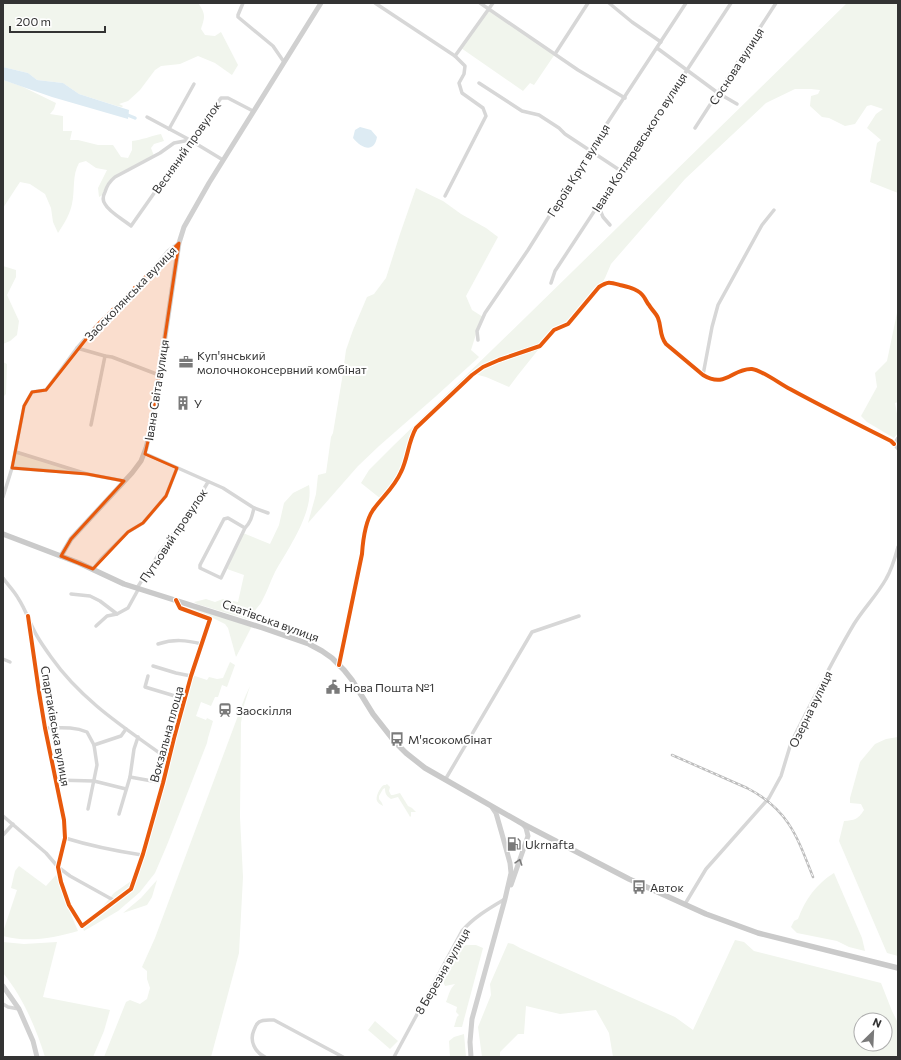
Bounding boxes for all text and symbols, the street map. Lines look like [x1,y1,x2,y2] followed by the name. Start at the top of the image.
[10,8,105,34] scale bar
[16,14,51,28] text: 200 m
[706,25,766,107] street label: Соснова вулиця
[589,70,689,214] street label: Івана Котляревського вулиця
[149,98,224,196] street label: Весняний провулок
[544,121,612,219] street label: Героїв Крут вулиця
[81,243,179,343] street label: Заосколянська вулиця
[141,338,171,442] street label: Івана Світа вулиця
[197,348,367,376] place label: Куп'янський молочноконсервний комбінат
[178,354,194,370] office icon: Куп'янський молочноконсервний комбінат
[175,395,191,411] building icon: У
[194,396,202,410] place label: У
[136,485,210,585] street label: Путьовий провулок
[221,596,321,644] street label: Сватівська вулиця
[38,665,74,787] street label: Спартаківська вулиця
[785,668,835,750] street label: Озерна вулиця
[325,679,341,695] public building icon: Нова Пошта №1
[344,680,435,694] place label: Нова Пошта №1
[146,684,186,784] street label: Вокзальна площа
[217,702,233,718] station icon: Заоскiлля
[236,703,292,717] place label: Заоскiлля
[389,731,405,747] bus stop icon: М'ясокомбінат
[408,732,493,746] place label: М'ясокомбінат
[506,836,522,852] fuel station icon: Ukrnafta
[525,837,574,851] place label: Ukrnafta
[514,859,522,866] one-way arrow
[631,879,647,895] bus stop icon: Авток
[650,880,684,894] place label: Авток
[412,925,472,1017] street label: 8 Березня вулиця
[853,1012,893,1052] north arrow
[871,1015,884,1030] text: N

